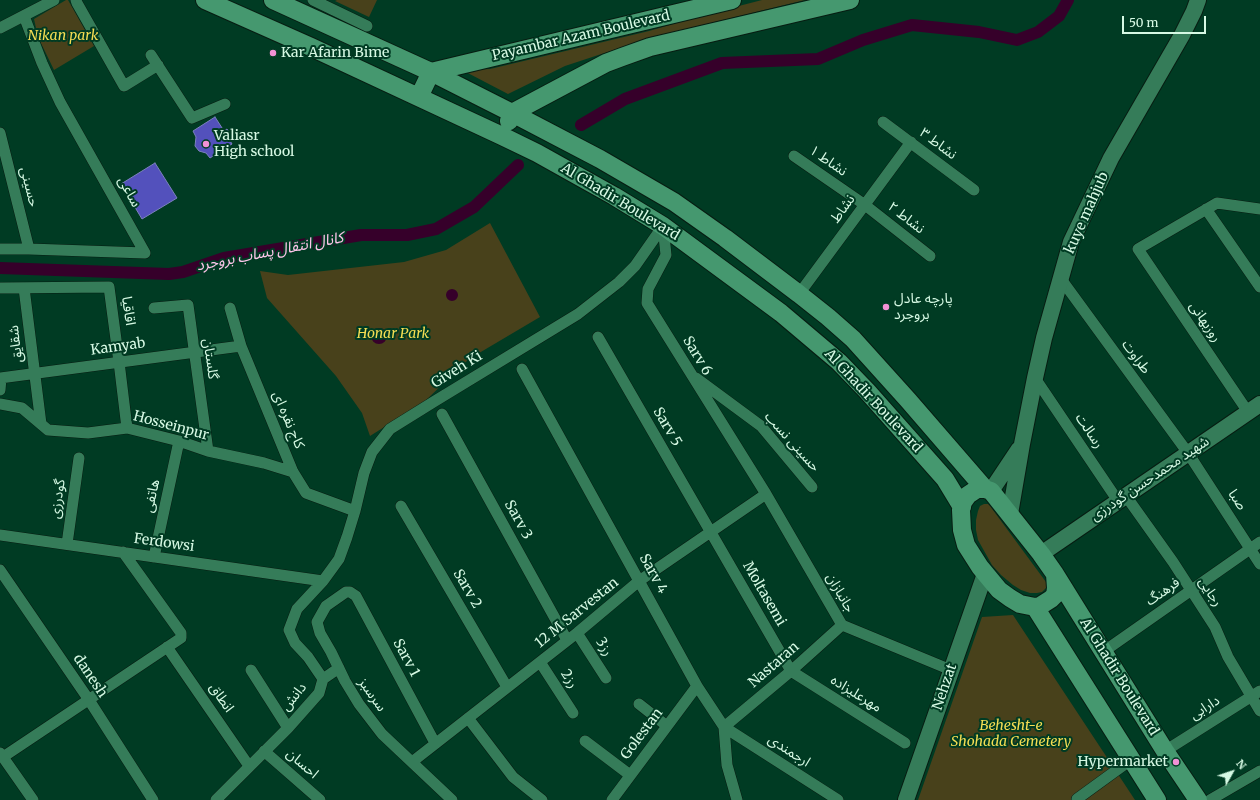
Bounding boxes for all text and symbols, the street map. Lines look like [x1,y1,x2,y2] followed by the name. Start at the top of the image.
[491,7,671,65] street label: Payambar Azam Boulevard
[1124,8,1208,34] scale bar
[1129,15,1158,30] text: 50 m
[28,28,98,44] park label: Nikan park
[281,45,389,61] place label: Kar Afarin Bime
[268,48,278,58] marker: Kar Afarin Bime
[916,125,960,163] street label: نشاط ۳
[214,128,294,160] place label: Valiasr High school
[201,139,211,149] marker: Valiasr High school
[806,142,850,180] street label: نشاط ۱
[558,160,682,244] street label: Al Ghadir Boulevard
[16,165,42,209] street label: حسینی
[1062,170,1112,256] street label: kuye mahjub
[114,174,144,210] street label: ساعی
[827,192,859,226] street label: نشاط
[884,198,928,238] street label: نشاط ۲
[195,229,345,275] water label: کانال انتقال پساب بروجرد
[894,291,953,324] place label: پارچه عادل بروجرد
[118,295,138,327] street label: اقاقیا
[1185,299,1225,345] street label: روزبهانی
[881,302,891,312] marker: پارچه عادل بروجرد
[6,324,26,364] street label: شقایق
[357,326,429,342] park label: Honar Park
[679,333,715,379] street label: Sarv 6
[90,335,146,359] street label: Kamyab
[1118,337,1154,377] street label: طراوت
[199,338,221,380] street label: گلستان
[821,346,925,456] street label: Al Ghadir Boulevard
[429,348,485,392] street label: Giveh Ki
[268,389,308,451] street label: کاج نقره ای
[649,405,685,449] street label: Sarv 5
[131,408,211,444] street label: Hosseinpur
[761,409,823,475] street label: حسینی نسب
[1071,410,1107,452] street label: رسالت
[1087,433,1213,525] street label: شهید محمدحسن گودرزی
[47,478,69,520] street label: گودرزی
[140,478,164,514] street label: هاتفی
[1224,486,1250,514] street label: صبا
[500,498,536,542] street label: Sarv 3
[133,530,195,556] street label: Ferdowsi
[635,551,671,597] street label: Sarv 4
[739,559,789,629] street label: Moltasemi
[449,566,485,612] street label: Sarv 2
[822,570,858,616] street label: جانبازان
[532,574,622,652] street label: 12 M Sarvestan
[1143,574,1183,610] street label: فرهنگ
[1194,574,1226,610] street label: رجایی
[1076,615,1162,739] street label: Al Ghadir Boulevard
[592,635,616,659] street label: رز3
[389,636,423,680] street label: Sarv 1
[745,639,803,691] street label: Nastaran
[69,651,111,701] street label: danesh
[929,662,961,712] street label: Nehzat
[557,667,581,691] street label: رز2
[827,672,885,716] street label: مهرعلیزاده
[354,675,390,715] street label: سرسبز
[278,679,310,715] street label: دانش
[205,680,237,716] street label: انطاق
[1187,692,1223,724] street label: دارابی
[617,705,667,763] street label: Golestan
[951,718,1071,750] park label: Behesht-e Shohada Cemetery
[765,731,813,771] street label: ارجمندی
[282,745,322,783] street label: احسان
[1212,752,1252,792] north arrow
[1078,754,1168,770] place label: Hypermarket
[1233,756,1249,772] text: N
[1171,757,1181,767] marker: Hypermarket

